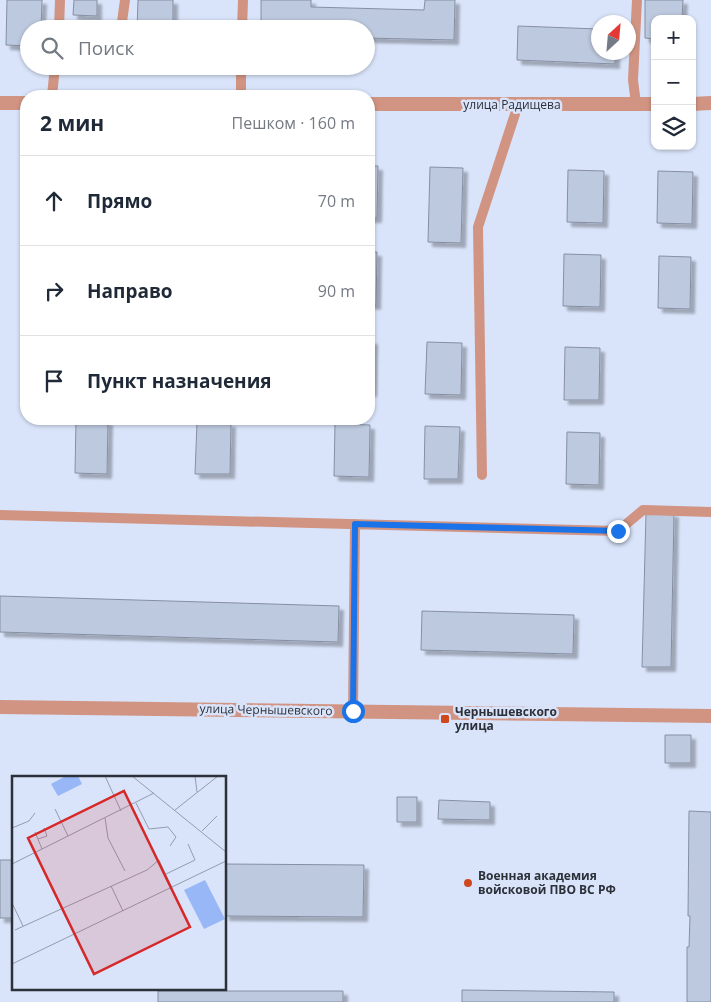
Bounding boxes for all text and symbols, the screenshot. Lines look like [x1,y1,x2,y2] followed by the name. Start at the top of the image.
[591,15,636,60] north arrow
[651,15,696,150] map controls
[651,15,696,60] button: +
[20,20,375,75] search box
[38,34,66,62] icon: search
[78,35,134,61] text: Поиск
[651,60,696,105] button: −
[463,96,561,113] street label: улица Радищева
[651,105,696,150] button: layers
[40,109,104,137] text: 2 мин
[232,112,355,134] text: Пешком · 160 m
[40,187,68,215] icon: ahead
[87,188,152,214] text: Прямо
[318,190,355,212] text: 70 m
[40,277,68,305] icon: right
[87,278,173,304] text: Направо
[318,280,355,302] text: 90 m
[40,367,68,395] icon: arrive
[87,368,272,394] text: Пункт назначения
[607,520,630,543] route end
[199,700,333,719] street label: улица Чернышевского
[342,700,365,723] route start
[455,703,557,734] place label: Чернышевского улица
[439,713,451,725] marker: Чернышевского улица
[12,776,226,990] inset map
[478,867,616,898] place label: Военная академия войсковой ПВО ВС РФ
[462,877,474,889] marker: Военная академия войсковой ПВО ВС РФ

